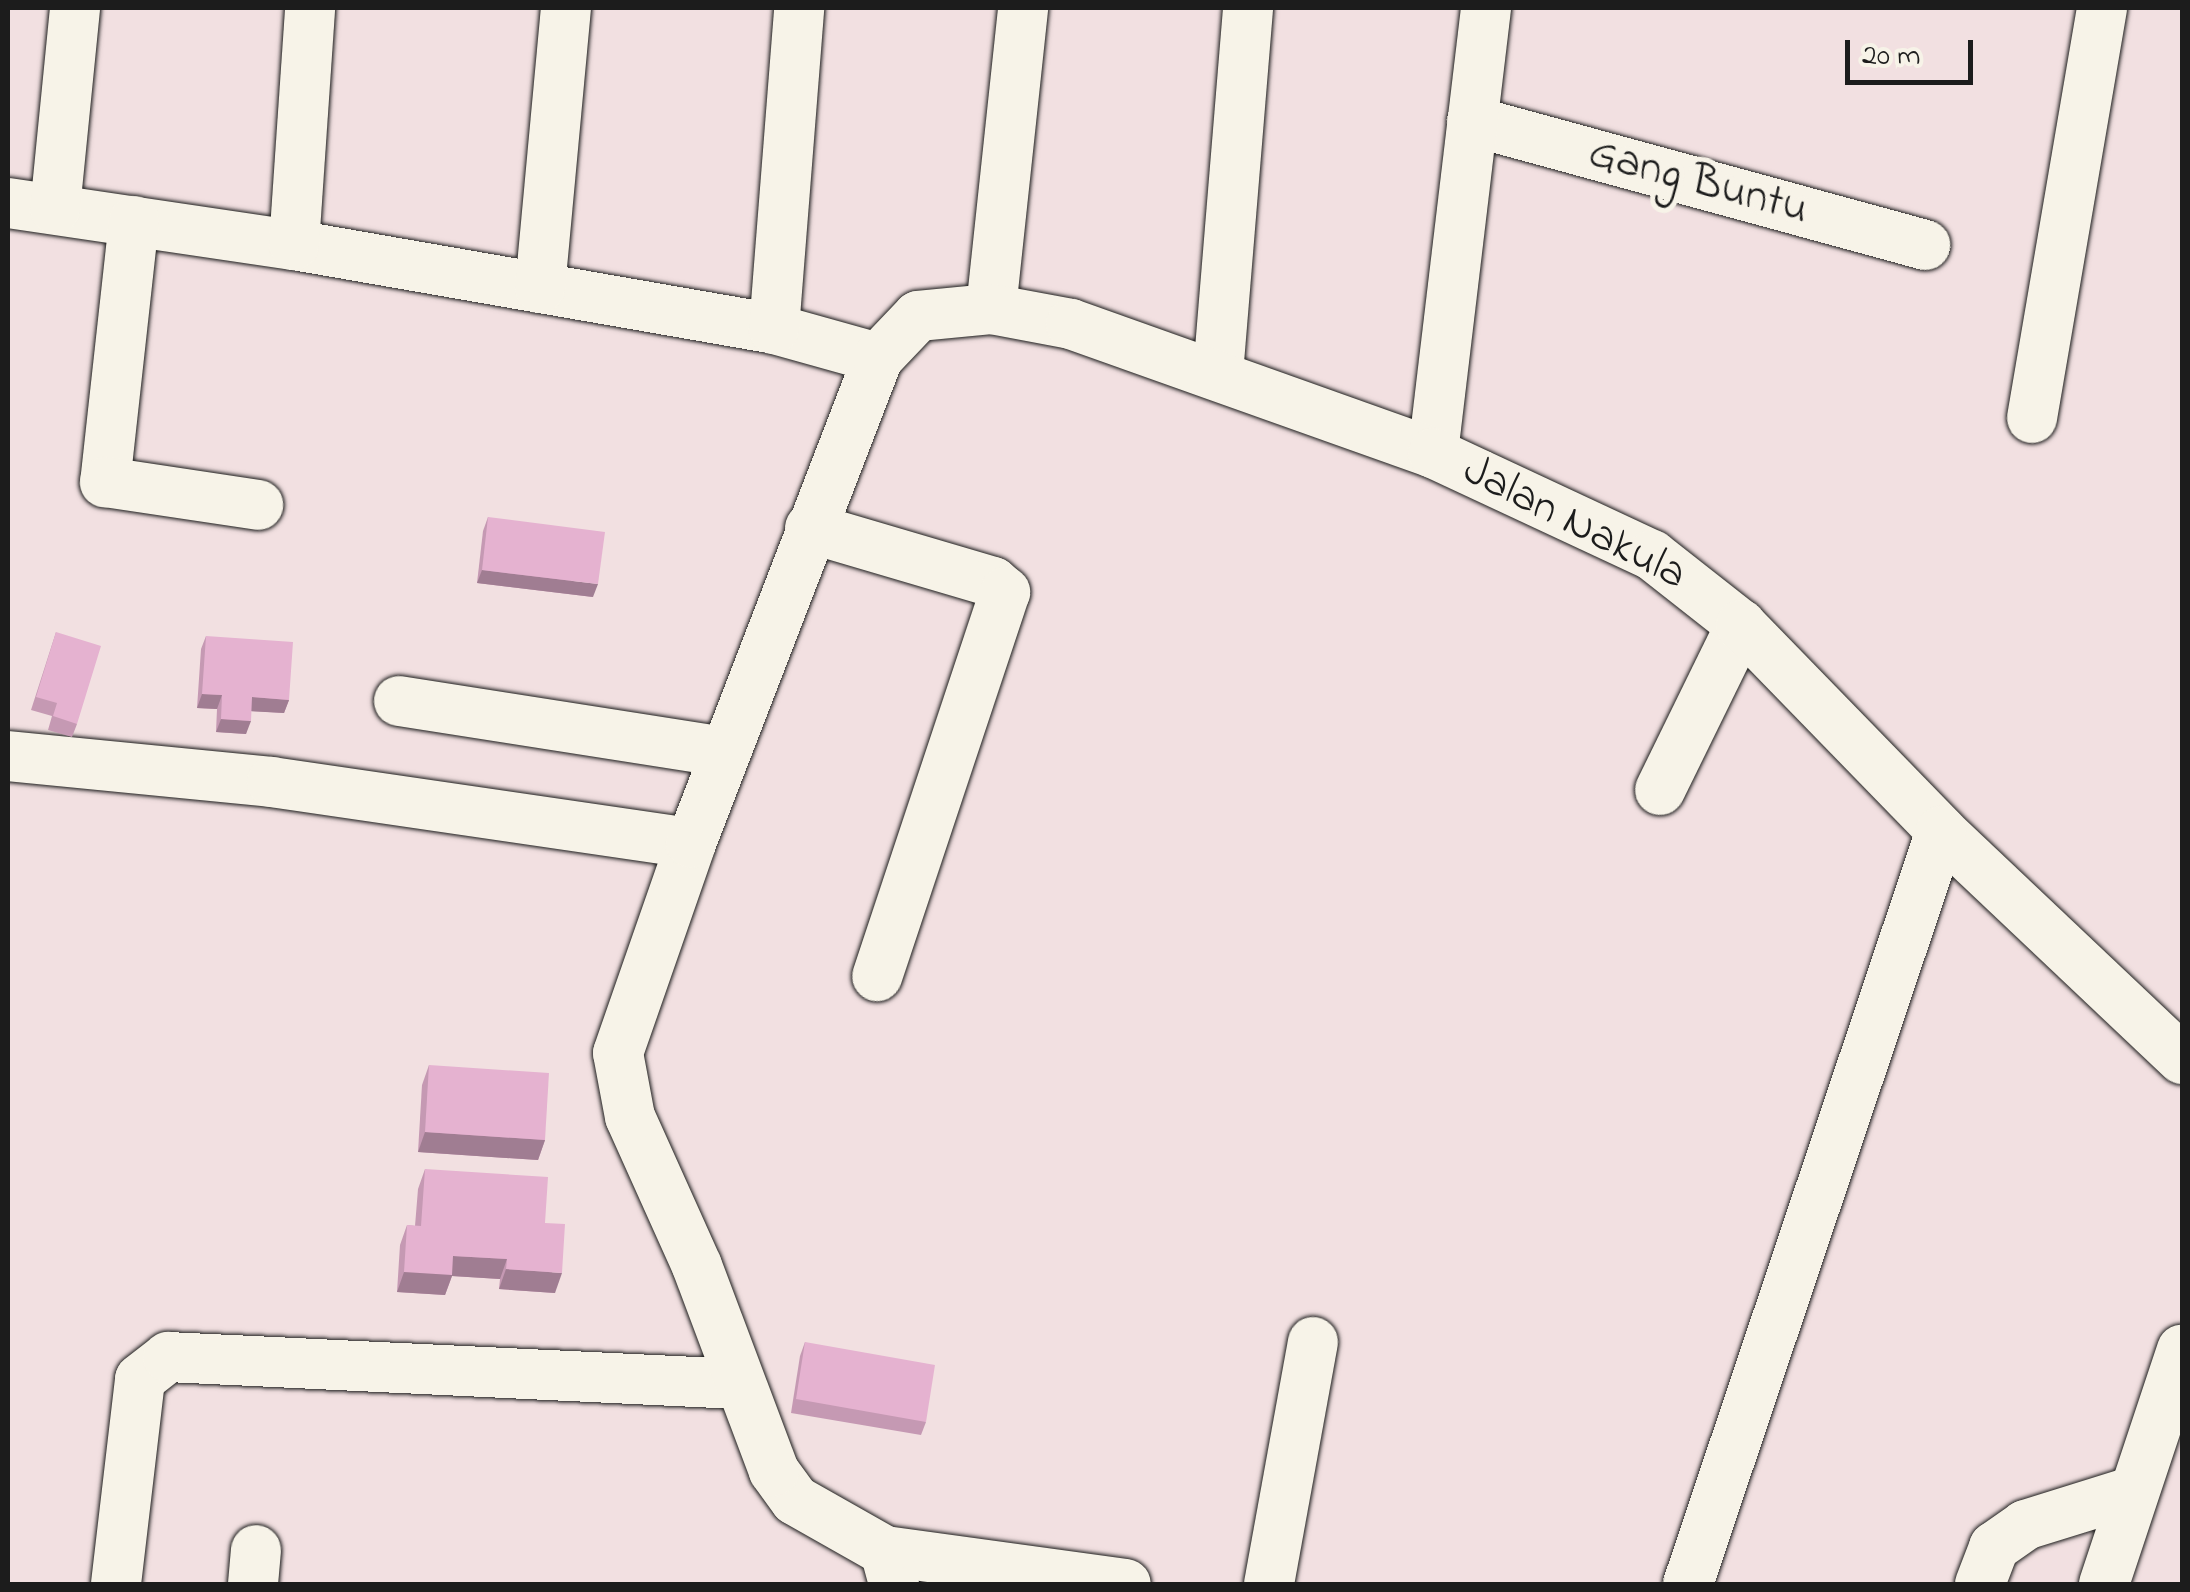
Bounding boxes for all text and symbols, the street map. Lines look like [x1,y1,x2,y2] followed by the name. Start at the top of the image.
[1850,20,1978,82] scale bar
[1862,35,1921,79] text: 20 m
[1582,128,1814,238] street label: Gang Buntu
[1453,445,1695,603] street label: Jalan Nakula

